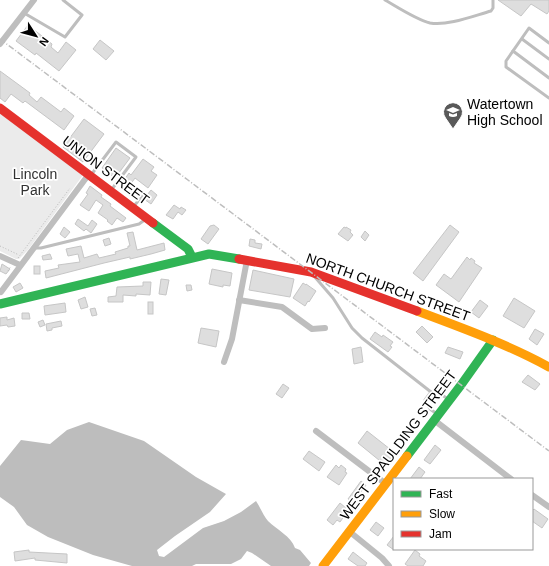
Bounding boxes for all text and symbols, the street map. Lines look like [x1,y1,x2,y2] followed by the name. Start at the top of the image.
[16,16,56,56] north arrow
[37,35,51,49] text: N
[467,96,543,128] place label: Watertown High School
[442,101,464,129] school or university icon: Watertown High School
[60,132,153,208] street label: UNION STREET
[13,166,57,198] park label: Lincoln Park
[304,250,473,324] street label: NORTH CHURCH STREET
[337,367,460,523] street label: WEST SPAULDING STREET
[393,478,533,550] legend
[429,487,453,501] text: Fast
[429,507,455,521] text: Slow
[429,527,452,541] text: Jam

